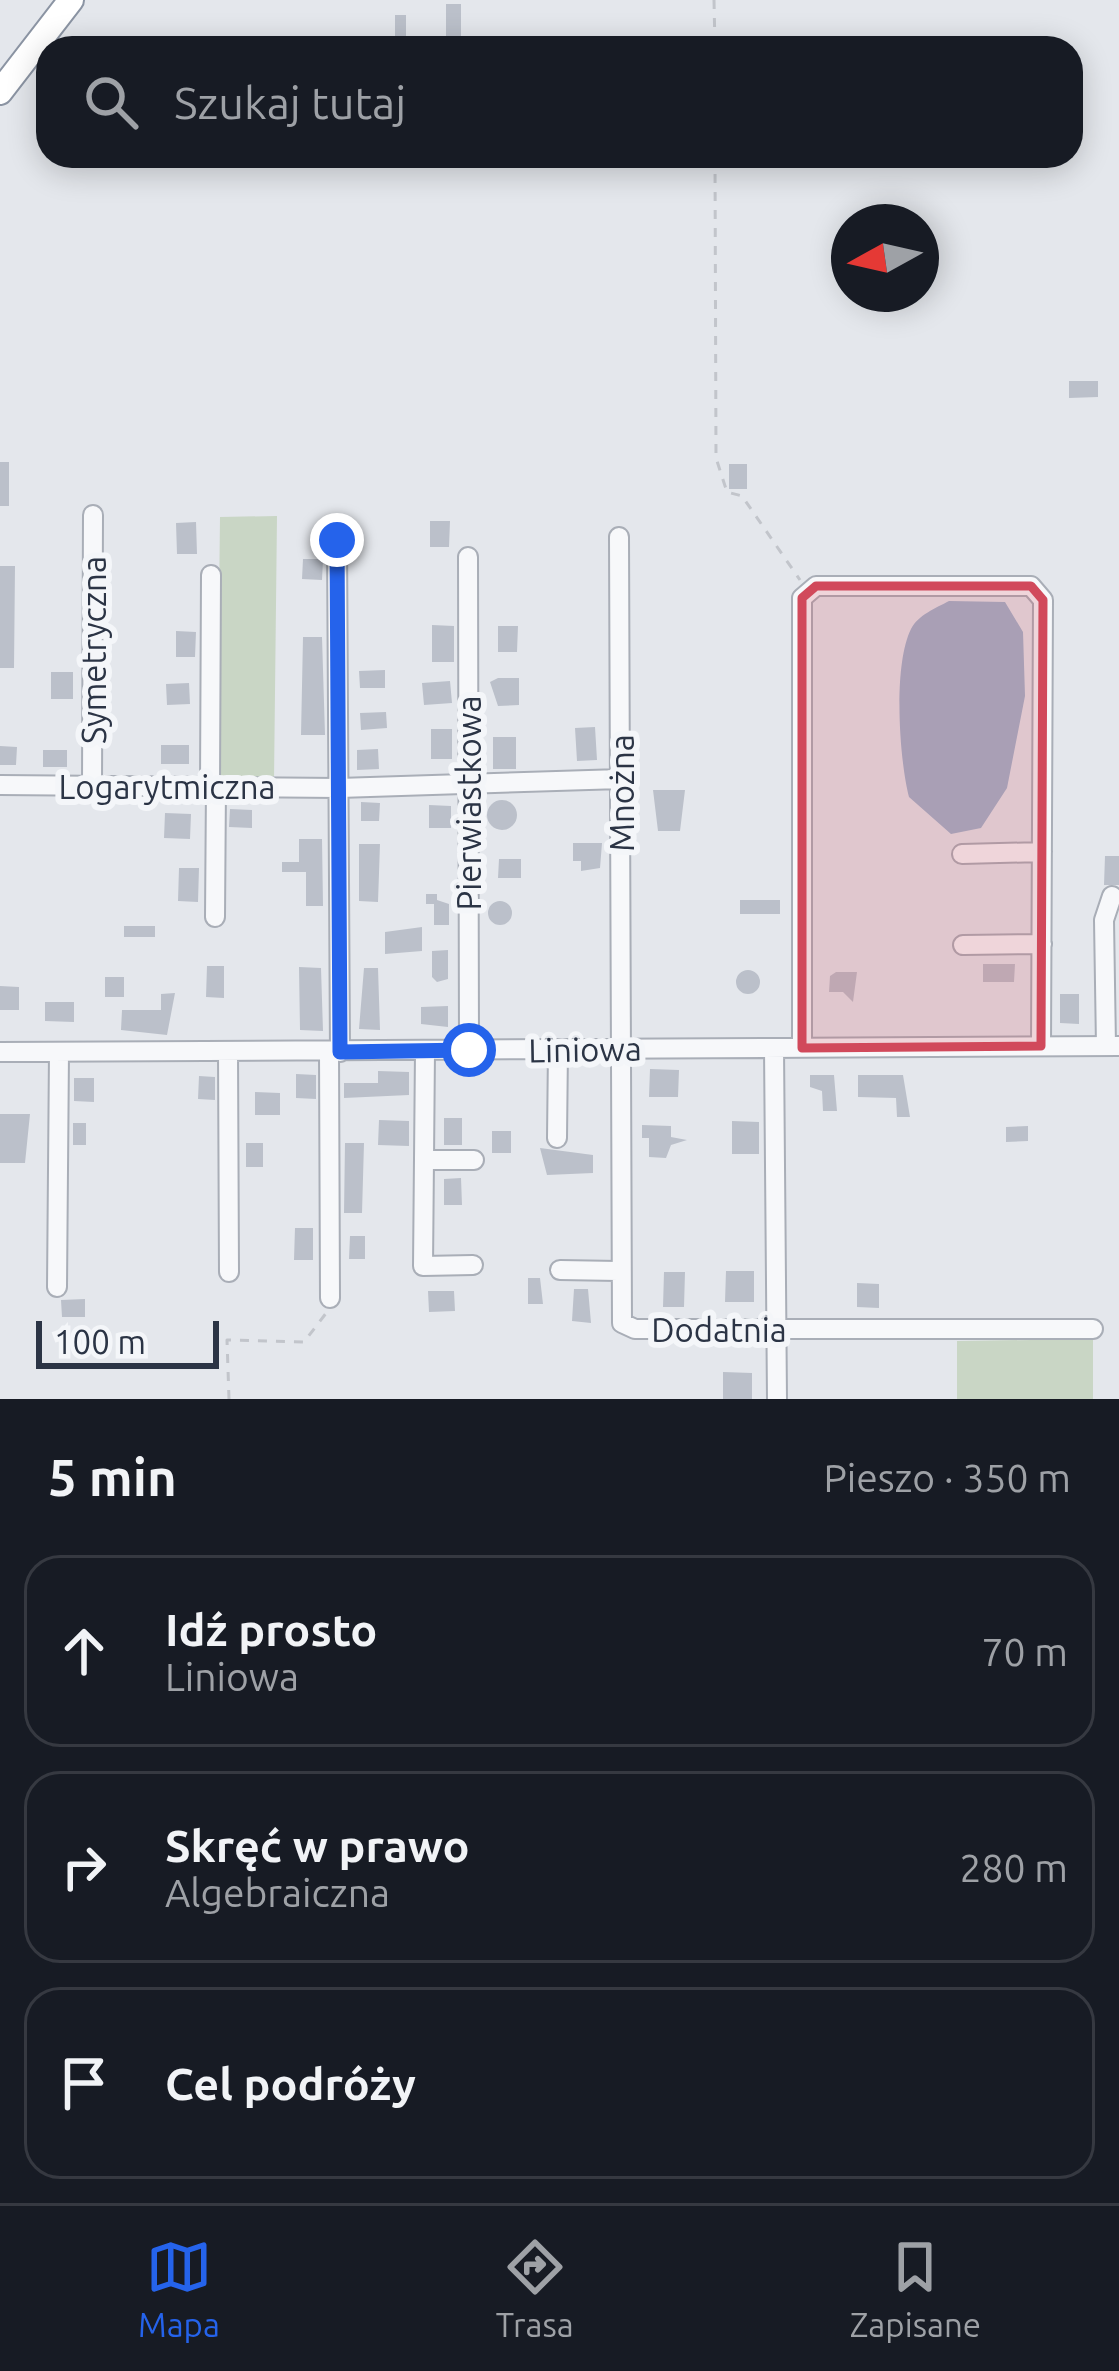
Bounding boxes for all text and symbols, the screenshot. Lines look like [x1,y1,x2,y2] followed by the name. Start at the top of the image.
[36,36,1083,168] search box
[78,69,144,135] icon: search
[174,77,406,128] text: Szukaj tutaj
[831,204,939,312] north arrow
[310,513,364,567] route end
[75,556,112,744] street label: Symetryczna
[450,696,487,910] street label: Pierwiastkowa
[603,734,640,852] street label: Mnożna
[59,768,275,805] street label: Logarytmiczna
[442,1023,496,1077] route start
[528,1030,642,1068] street label: Liniowa
[651,1311,787,1348] street label: Dodatnia
[36,1315,219,1368] scale bar
[54,1323,146,1360] text: 100 m
[48,1448,177,1506] text: 5 min
[823,1456,1071,1499] text: Pieszo · 350 m
[165,1604,377,1655] text: Idź prosto
[51,1618,117,1684] icon: ahead
[981,1630,1068,1673] text: 70 m
[165,1655,299,1698] text: Liniowa
[165,1820,470,1871] text: Skręć w prawo
[51,1834,117,1900] icon: right
[959,1846,1068,1889] text: 280 m
[165,1871,390,1914] text: Algebraiczna
[51,2050,117,2116] icon: arrive
[165,2058,416,2109] text: Cel podróży
[138,2234,220,2343] tab: Mapa
[496,2234,574,2343] tab: Trasa
[850,2234,981,2343] tab: Zapisane

